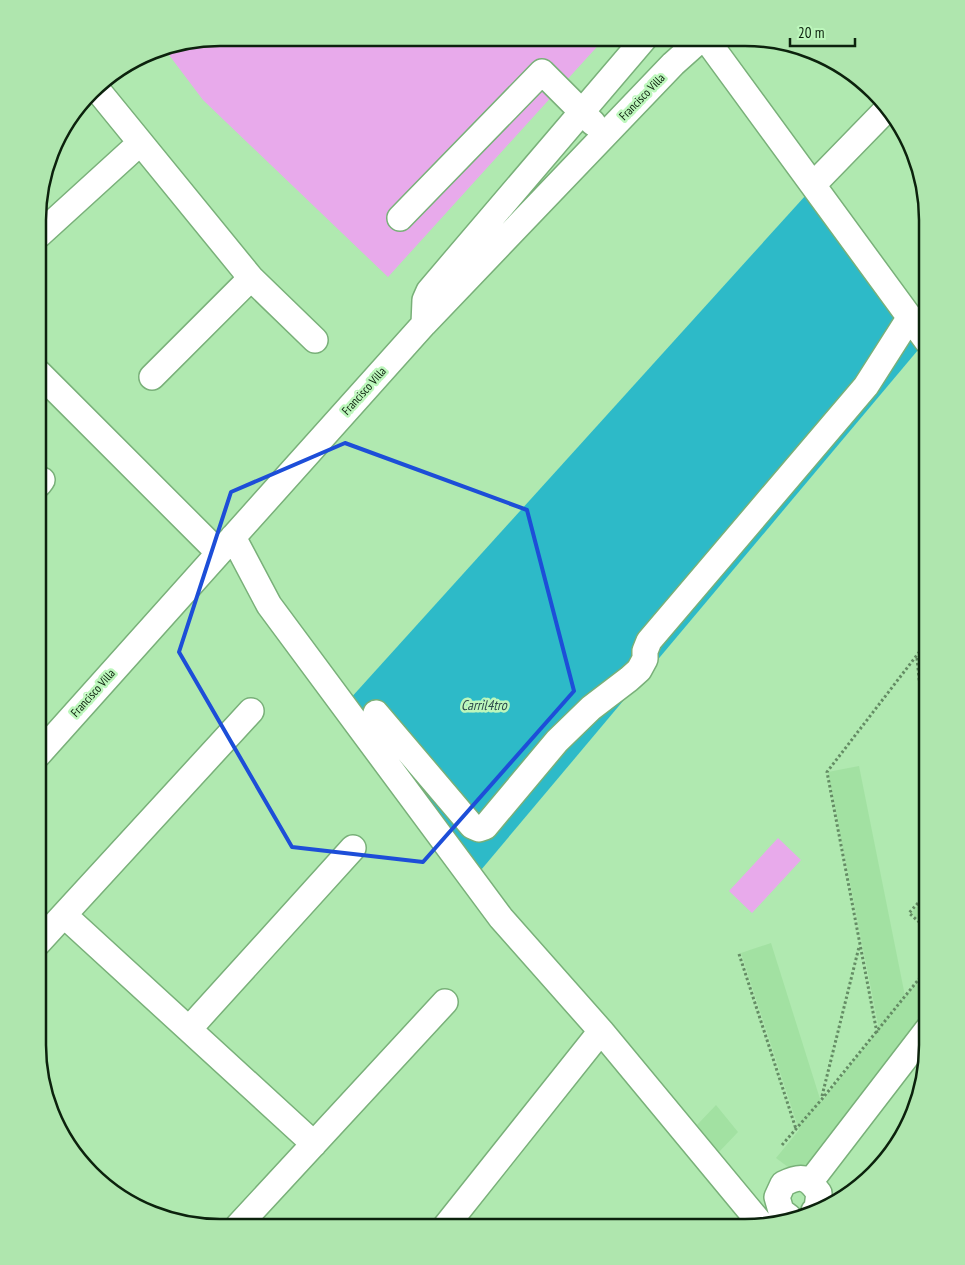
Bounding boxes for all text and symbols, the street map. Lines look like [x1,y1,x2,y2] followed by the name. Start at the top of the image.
[790,15,855,47] scale bar
[798,23,824,42] text: 20 m
[616,70,668,123] street label: Francisco Villa
[338,363,389,418] street label: Francisco Villa
[67,665,118,720] street label: Francisco Villa
[461,696,508,714] water label: Carril4tro

